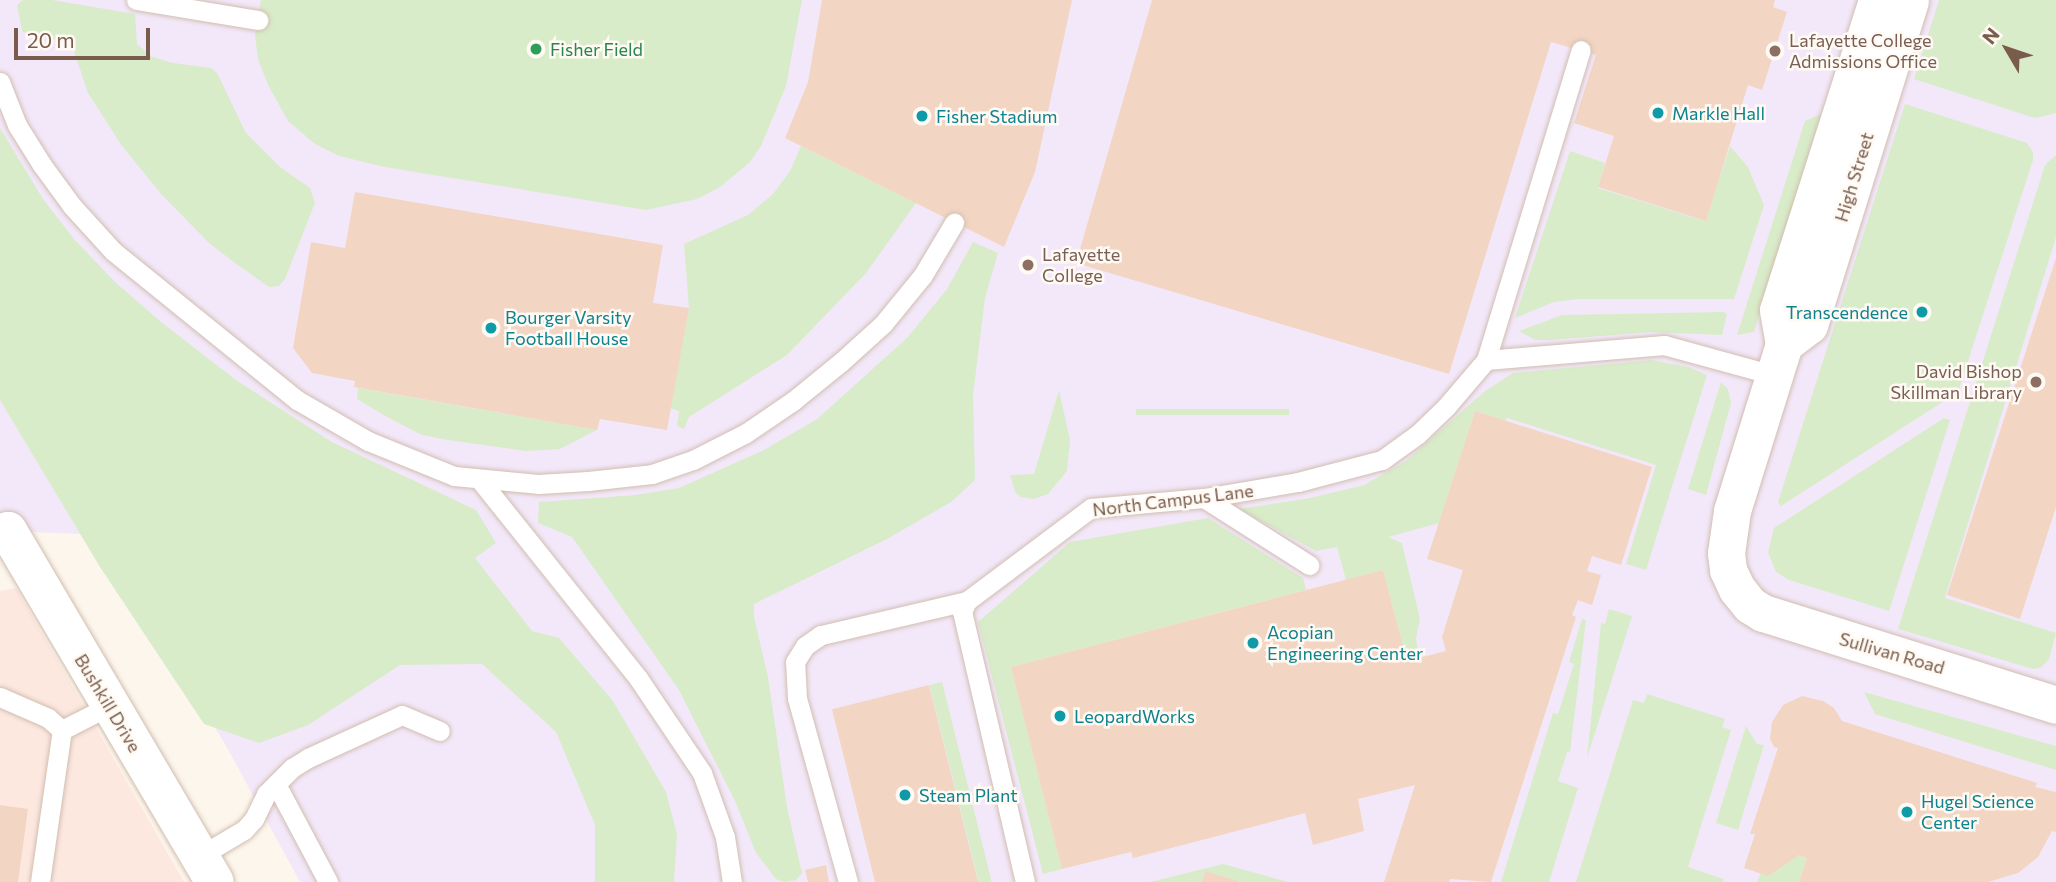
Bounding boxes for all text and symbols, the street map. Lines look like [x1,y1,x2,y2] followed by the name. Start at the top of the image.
[18,14,154,58] scale bar
[1972,14,2042,84] north arrow
[1977,23,2004,48] text: N
[27,27,75,52] text: 20 m
[1789,30,1937,72] place label: Lafayette College Admissions Office
[550,38,643,60] place label: Fisher Field
[528,41,544,57] marker: Fisher Field
[1767,43,1783,59] marker: Lafayette College Admissions Office
[1672,102,1765,124] place label: Markle Hall
[936,105,1058,127] place label: Fisher Stadium
[1650,105,1666,121] marker: Markle Hall
[914,108,930,124] marker: Fisher Stadium
[1830,130,1878,224] street label: High Street
[1042,244,1120,286] place label: Lafayette College
[1020,257,1036,273] marker: Lafayette College
[1786,301,1908,323] place label: Transcendence
[1914,304,1930,320] marker: Transcendence
[505,307,632,350] place label: Bourger Varsity Football House
[483,320,499,336] marker: Bourger Varsity Football House
[1891,361,2022,404] place label: David Bishop Skillman Library
[2028,374,2044,390] marker: David Bishop Skillman Library
[1091,479,1255,521] street label: North Campus Lane
[1267,622,1423,664] place label: Acopian Engineering Center
[1837,628,1947,678] street label: Sullivan Road
[1245,635,1261,651] marker: Acopian Engineering Center
[70,650,146,756] street label: Bushkill Drive
[1074,705,1195,727] place label: LeopardWorks
[1052,708,1068,724] marker: LeopardWorks
[919,784,1018,806] place label: Steam Plant
[897,787,913,803] marker: Steam Plant
[1921,791,2034,834] place label: Hugel Science Center
[1899,804,1915,820] marker: Hugel Science Center

